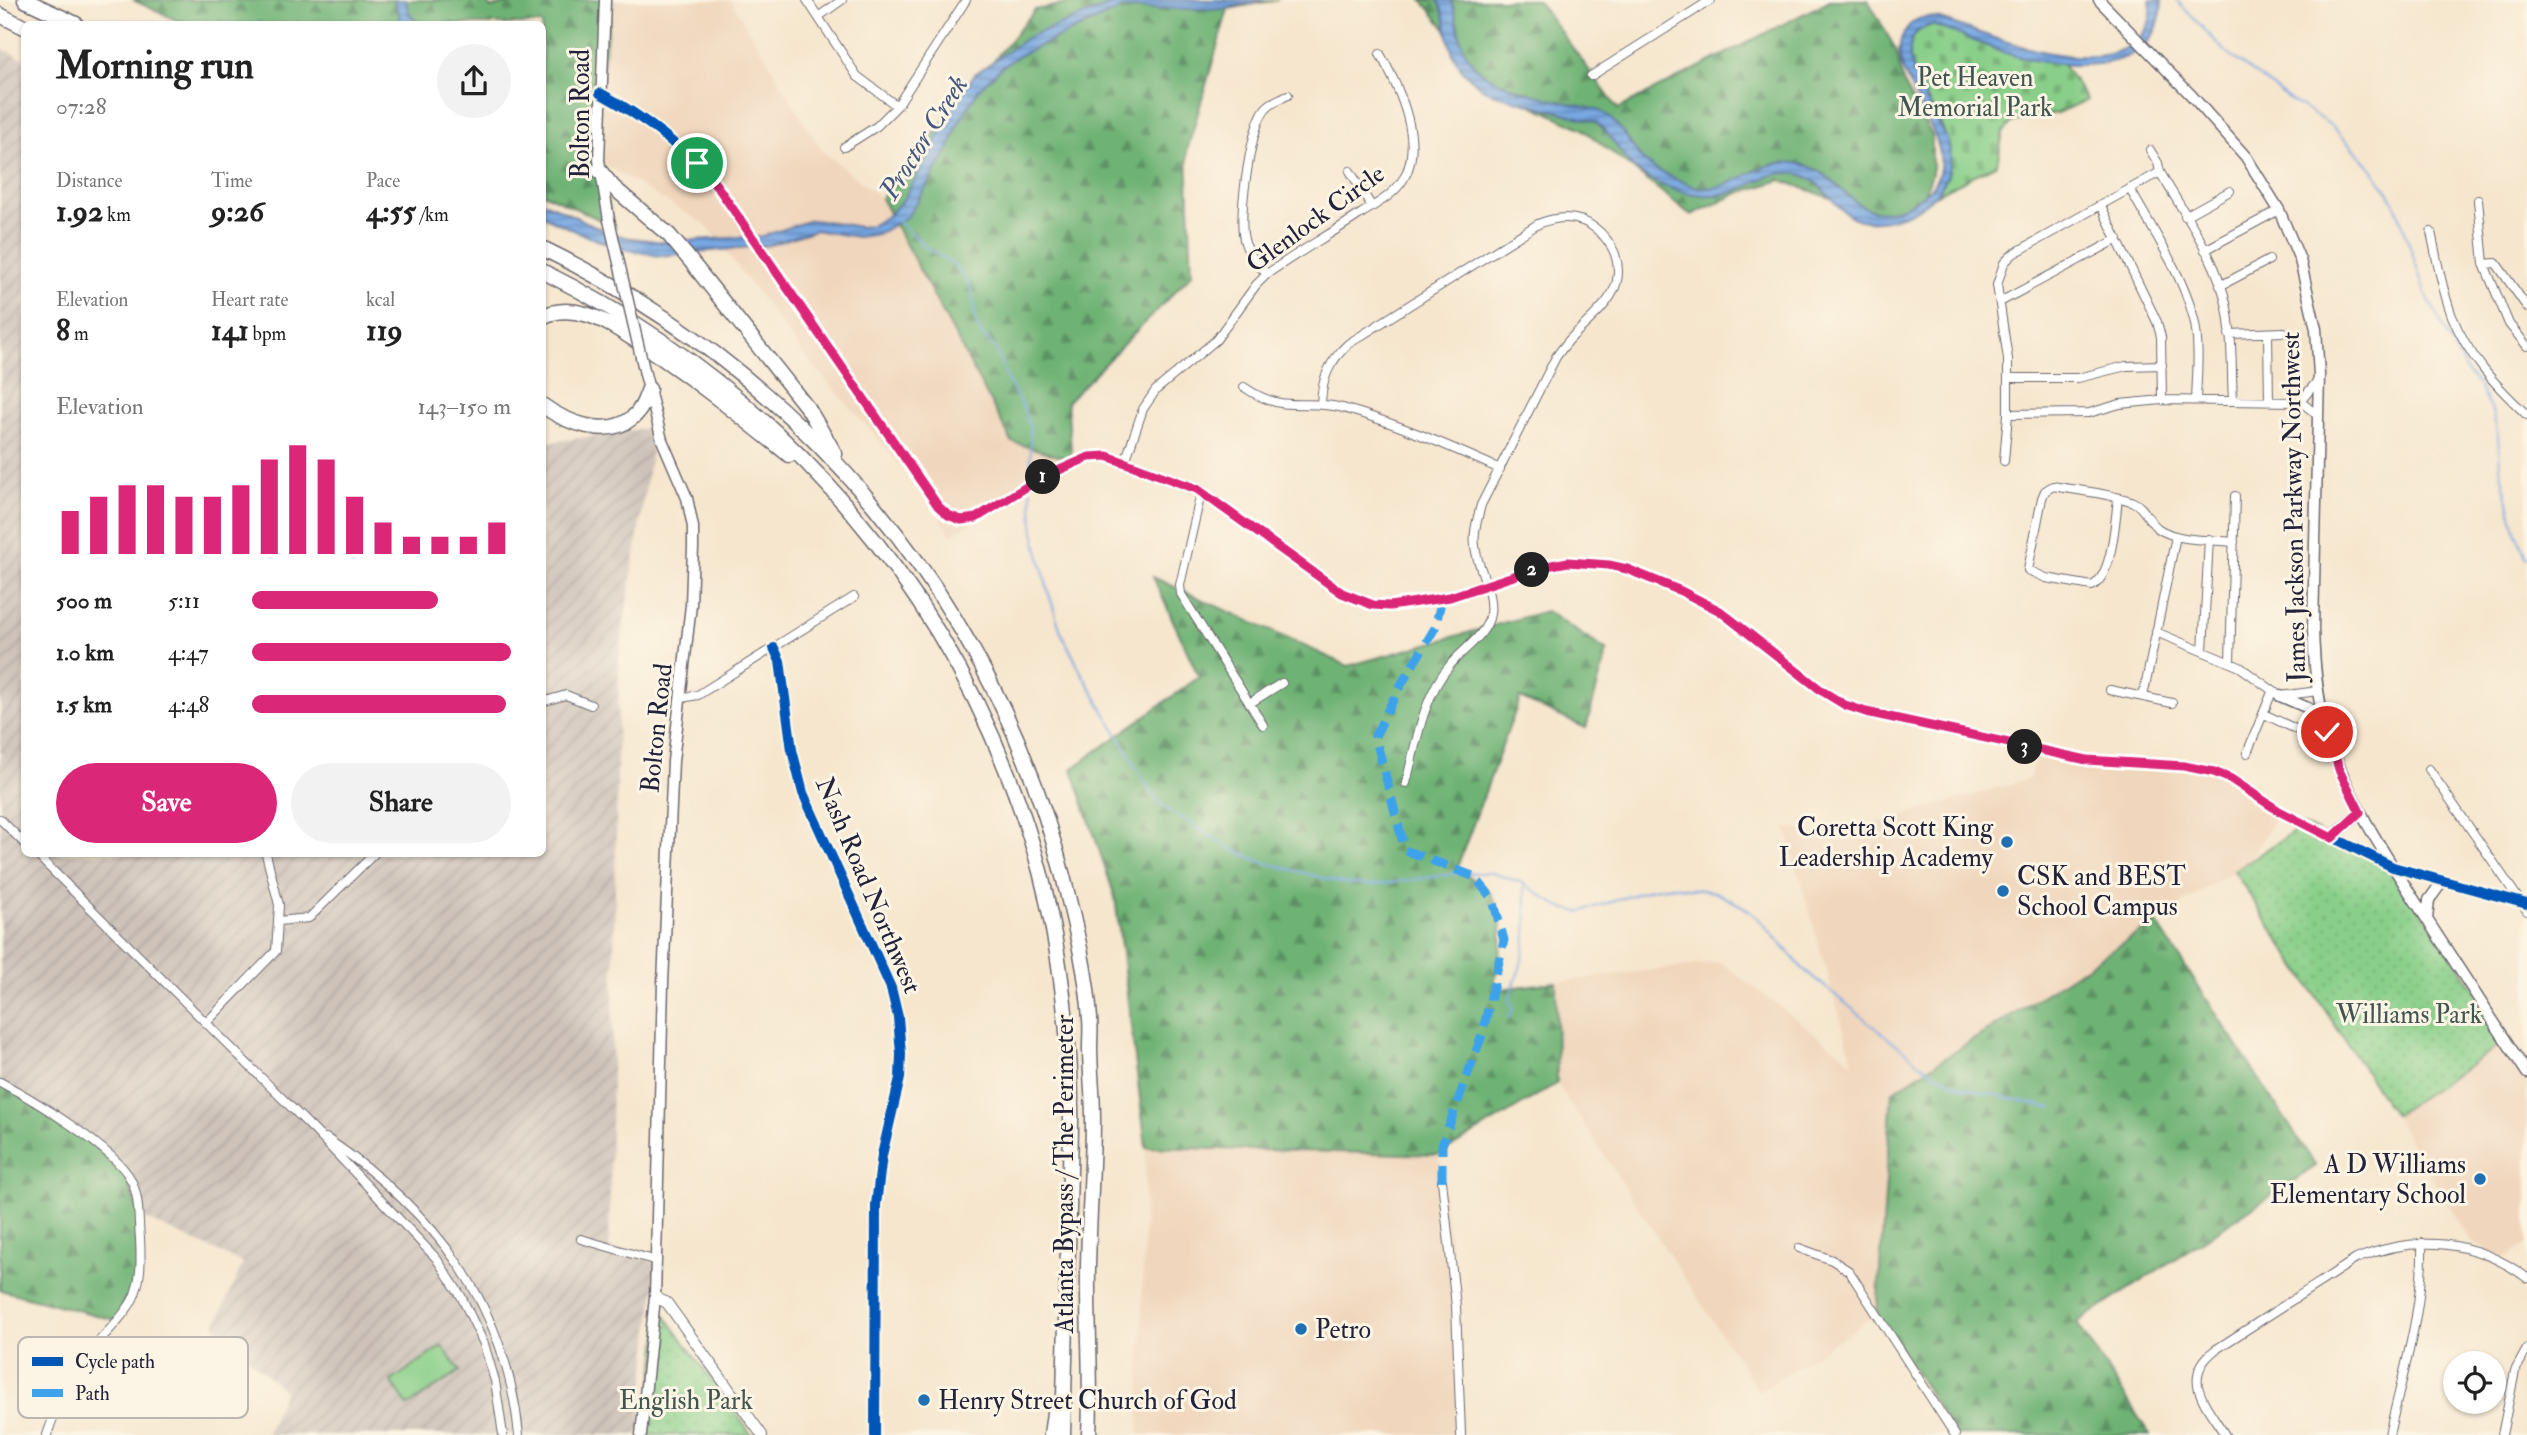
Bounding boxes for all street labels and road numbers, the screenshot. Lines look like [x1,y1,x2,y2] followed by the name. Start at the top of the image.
[565,49,597,179] street label: Bolton Road
[1240,158,1391,280] street label: Glenlock Circle
[2275,331,2313,684] street label: James Jackson Parkway Northwest
[634,662,680,794] street label: Bolton Road
[808,772,928,998] street label: Nash Road Northwest
[1049,1014,1082,1335] street label: Atlanta Bypass / The Perimeter

